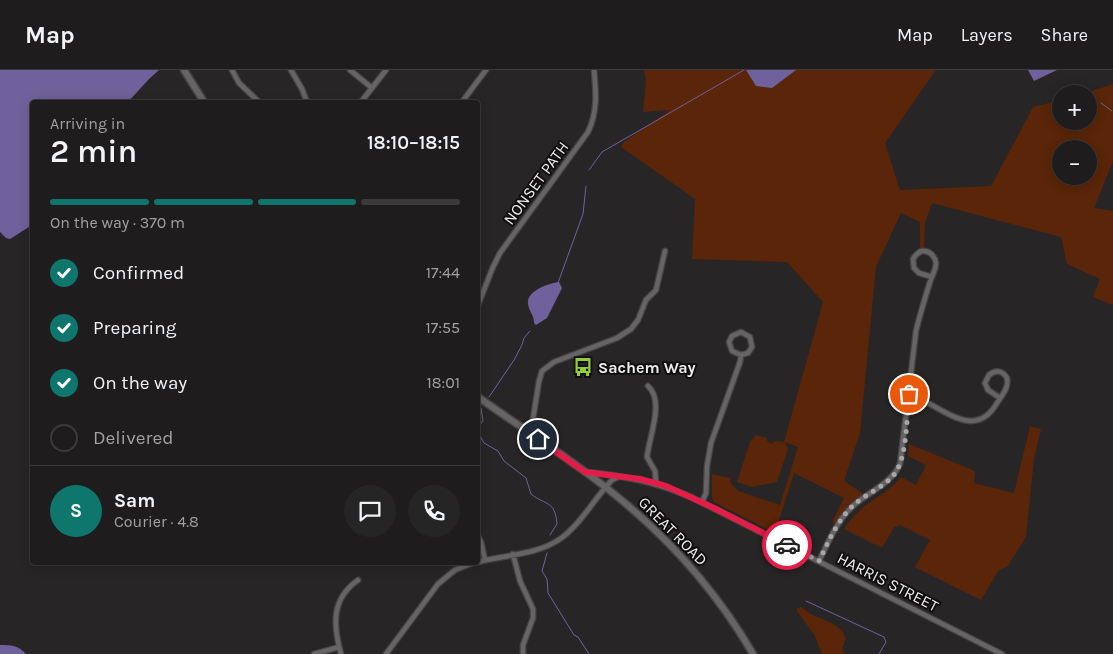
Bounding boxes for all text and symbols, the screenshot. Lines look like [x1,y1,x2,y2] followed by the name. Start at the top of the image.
[25,21,75,49] text: Map
[897,24,933,46] text: Map
[961,24,1013,46] text: Layers
[1041,24,1088,46] text: Share
[1052,85,1097,185] map controls
[1052,85,1097,130] button: +
[50,114,125,133] text: Arriving in
[367,132,460,154] text: 18:10–18:15
[50,133,137,170] text: 2 min
[499,138,573,228] street label: NONSET PATH
[1052,140,1097,185] button: −
[50,213,185,232] text: On the way · 370 m
[50,259,78,287] icon: check
[93,262,184,284] text: Confirmed
[426,263,460,282] text: 17:44
[50,314,78,342] icon: check
[93,317,176,339] text: Preparing
[425,318,460,337] text: 17:55
[572,356,594,378] bus stop icon: Sachem Way
[598,358,696,377] place label: Sachem Way
[50,369,78,397] icon: check
[93,372,187,394] text: On the way
[426,373,460,392] text: 18:01
[888,373,930,415] pin
[895,380,923,408] icon: bag
[517,418,559,460] pin
[524,425,552,453] icon: home
[93,427,173,449] text: Delivered
[344,485,396,537] button: chat
[408,485,460,537] button: phone
[114,490,155,512] text: Sam
[635,493,711,569] street label: GREAT ROAD
[70,500,82,522] text: S
[114,512,199,531] text: Courier · 4.8
[762,520,812,570] courier
[773,531,801,559] icon: car
[834,548,942,616] street label: HARRIS STREET

